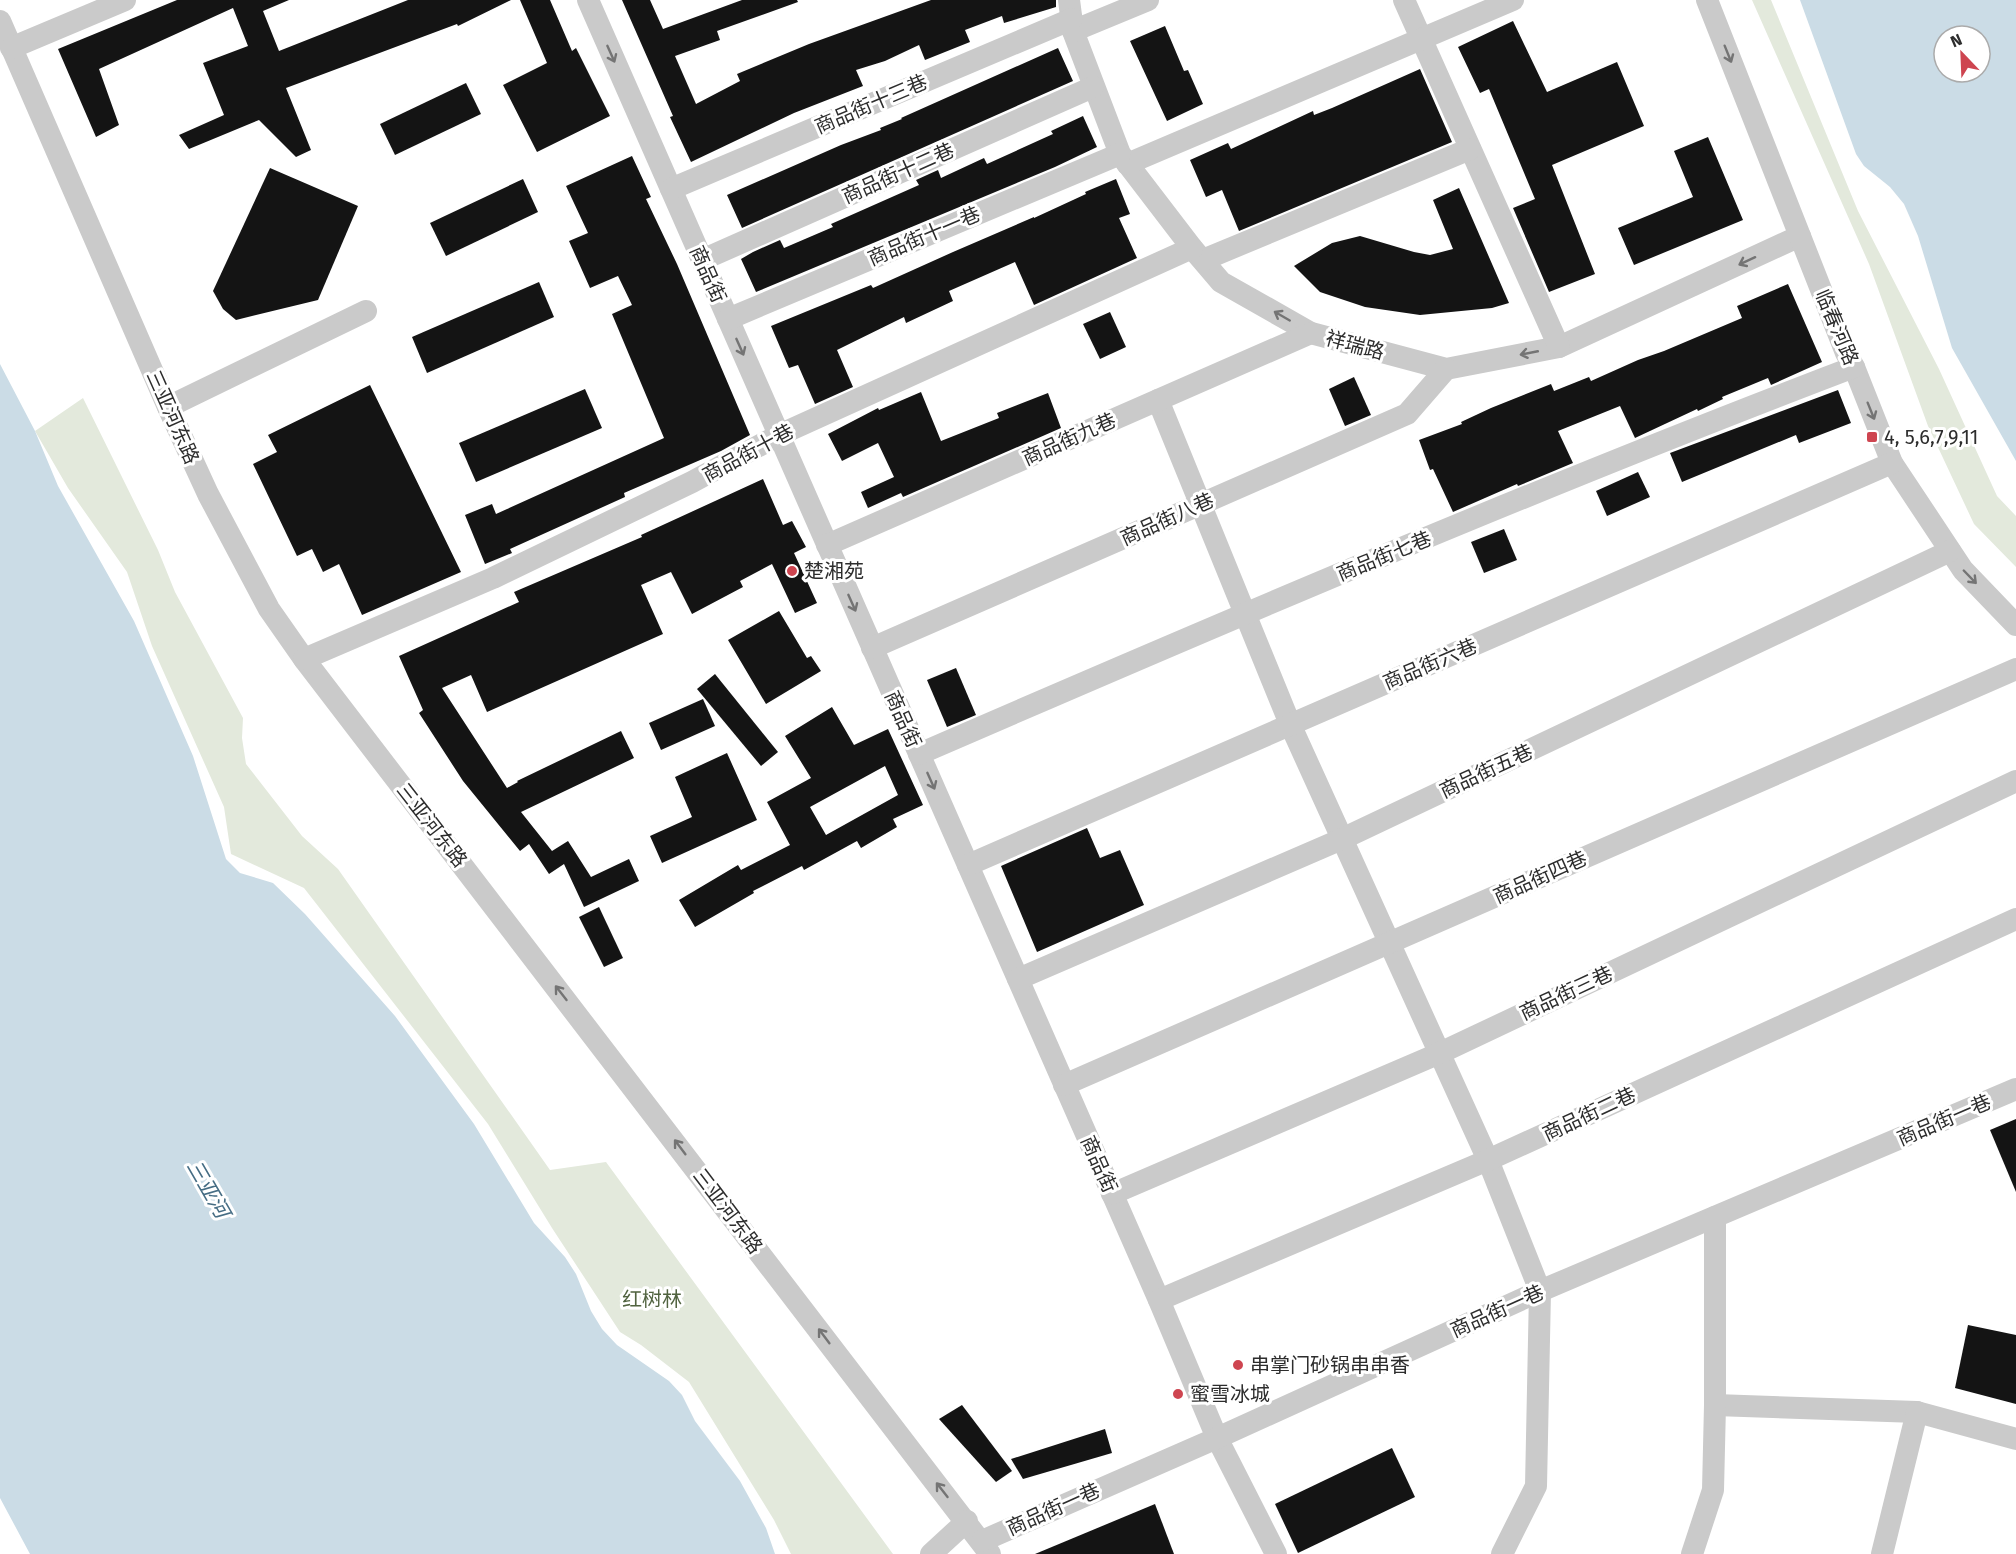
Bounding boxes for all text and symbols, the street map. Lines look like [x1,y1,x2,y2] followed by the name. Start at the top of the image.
[1932,24,1992,84] north arrow
[1948,30,1965,51] text: N
[606,44,617,62] one-way arrow
[1723,45,1734,63] one-way arrow
[811,70,931,138] street label: 商品街十三巷
[838,138,958,208] street label: 商品街十二巷
[864,202,984,270] street label: 商品街十一巷
[685,242,731,306] street label: 商品街
[1738,255,1756,267] one-way arrow
[1810,285,1864,369] street label: 临春河路
[1274,310,1291,322] one-way arrow
[1323,326,1387,364] street label: 祥瑞路
[735,338,747,356] one-way arrow
[1520,348,1539,359] one-way arrow
[142,366,204,468] street label: 三亚河东路
[1866,401,1877,419] one-way arrow
[1018,408,1120,470] street label: 商品街九巷
[698,419,798,487] street label: 商品街十巷
[1884,425,1978,449] place label: 4, 5,6,7,9,11
[1865,430,1879,444] marker: 4, 5,6,7,9,11
[1116,488,1218,550] street label: 商品街八巷
[1333,526,1435,586] street label: 商品街七巷
[804,559,864,583] place label: 楚湘苑
[785,564,799,578] marker: 楚湘苑
[1963,570,1977,585] one-way arrow
[848,594,859,612] one-way arrow
[1379,633,1481,695] street label: 商品街六巷
[880,687,926,751] street label: 商品街
[1436,739,1536,803] street label: 商品街五巷
[926,772,937,790] one-way arrow
[392,778,472,872] street label: 三亚河东路
[1489,846,1591,908] street label: 商品街四巷
[1516,961,1616,1025] street label: 商品街三巷
[555,985,568,1001] one-way arrow
[1539,1082,1639,1146] street label: 商品街二巷
[1893,1089,1995,1151] street label: 商品街一巷
[1076,1132,1122,1196] street label: 商品街
[673,1140,686,1156] one-way arrow
[181,1155,237,1226] water label: 三亚河
[688,1164,768,1258] street label: 三亚河东路
[1446,1280,1548,1342] street label: 商品街一巷
[622,1287,682,1311] park label: 红树林
[817,1328,830,1344] one-way arrow
[1250,1353,1410,1377] place label: 串掌门砂锅串串香
[1231,1358,1245,1372] marker: 串掌门砂锅串串香
[1190,1382,1270,1406] place label: 蜜雪冰城
[1171,1387,1185,1401] marker: 蜜雪冰城
[1002,1478,1104,1540] street label: 商品街一巷
[936,1483,949,1499] one-way arrow

